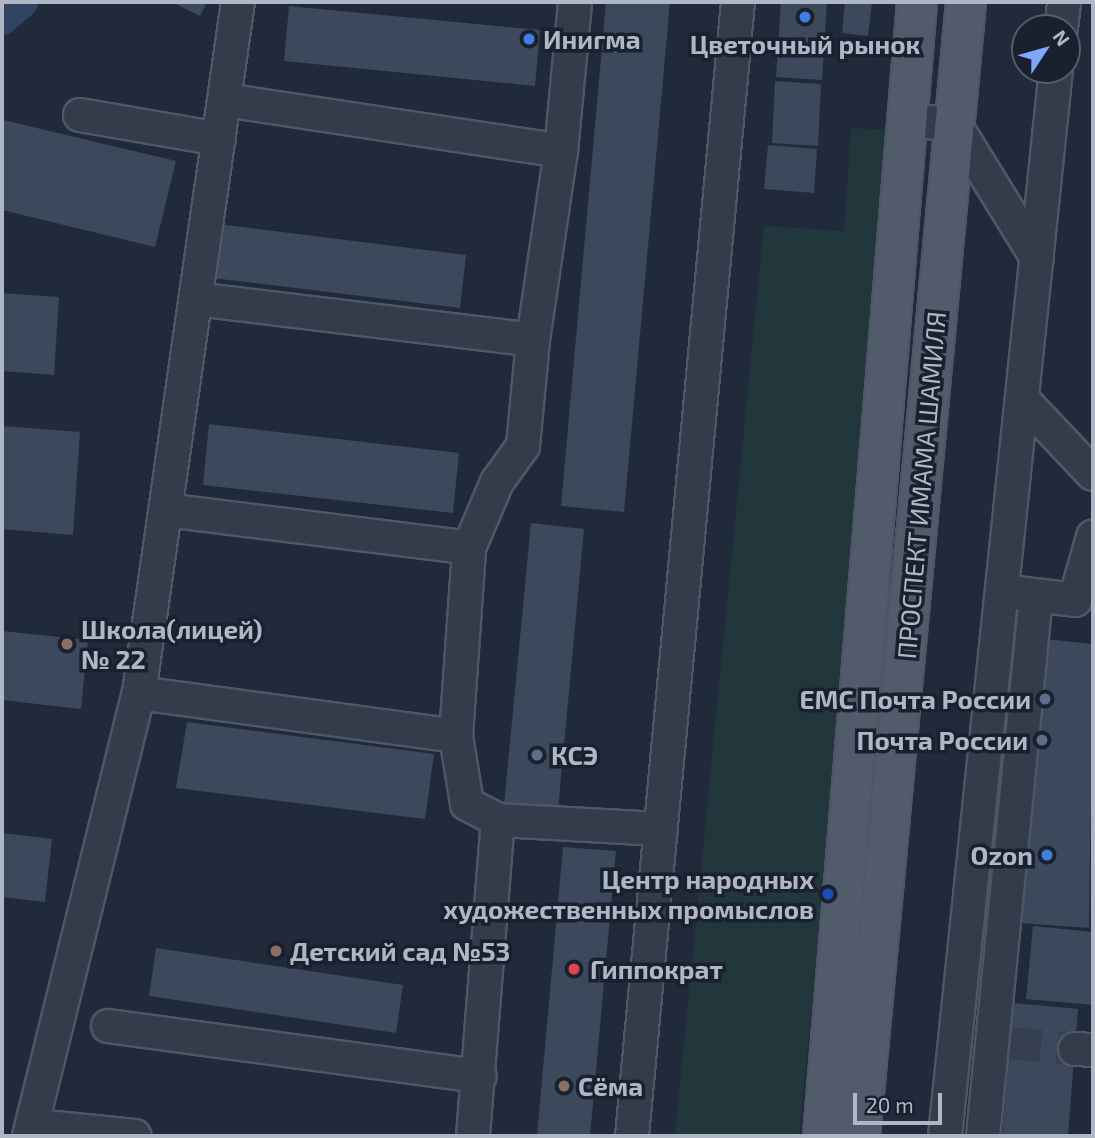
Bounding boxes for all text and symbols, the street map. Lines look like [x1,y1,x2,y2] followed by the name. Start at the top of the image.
[797,9,813,25] marker: Цветочный рынок
[1011,14,1081,84] north arrow
[543,23,641,55] place label: Инигма
[1048,25,1075,50] text: N
[690,28,920,60] place label: Цветочный рынок
[521,31,537,47] marker: Инигма
[890,310,952,660] street label: ПРОСПЕКТ ИМАМА ШАМИЛЯ
[81,613,262,674] place label: Школа(лицей) № 22
[59,636,75,652] marker: Школа(лицей) № 22
[800,683,1031,715] place label: ЕМС Почта России
[1037,691,1053,707] marker: ЕМС Почта России
[856,724,1028,756] place label: Почта России
[1034,732,1050,748] marker: Почта России
[551,739,598,771] place label: КСЭ
[529,747,545,763] marker: КСЭ
[971,839,1033,871] place label: Ozon
[1039,847,1055,863] marker: Ozon
[443,863,814,924] place label: Центр народных художественных промыслов
[820,886,836,902] marker: Центр народных художественных промыслов
[290,935,510,967] place label: Детский сад №53
[268,943,284,959] marker: Детский сад №53
[590,953,723,985] place label: Гиппократ
[564,959,584,979] marker: Гиппократ
[578,1070,643,1102] place label: Сёма
[556,1078,572,1094] marker: Сёма
[857,1078,946,1122] scale bar
[866,1092,914,1117] text: 20 m

